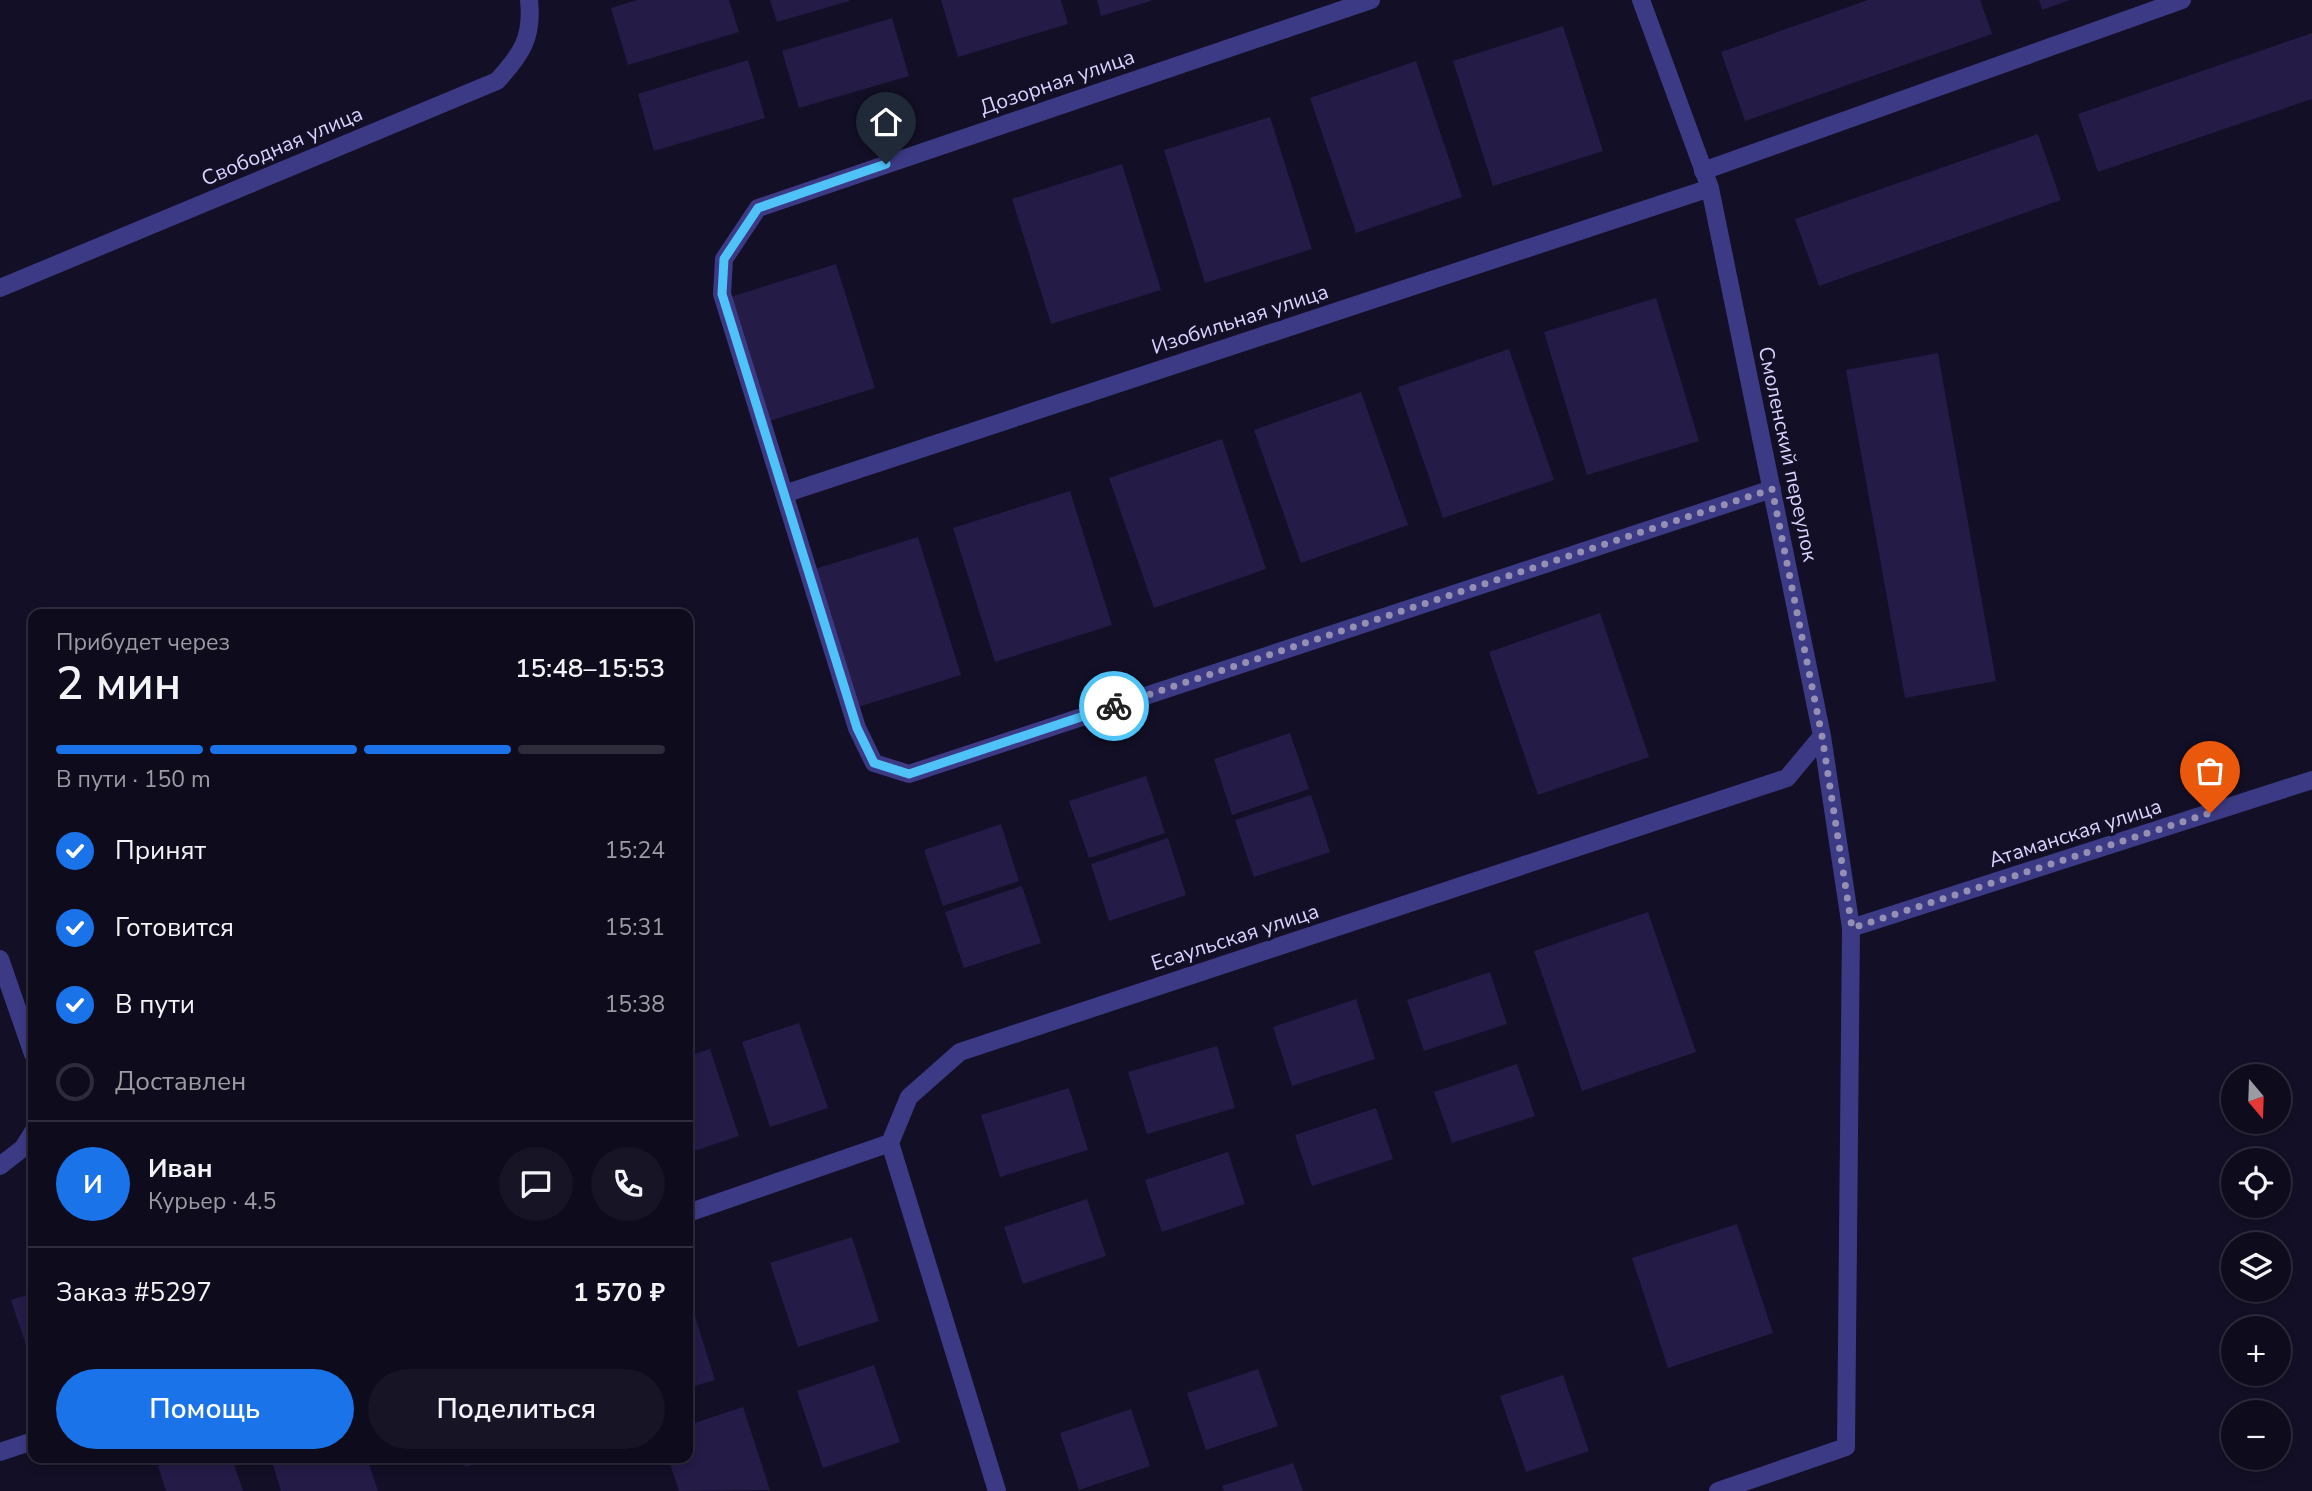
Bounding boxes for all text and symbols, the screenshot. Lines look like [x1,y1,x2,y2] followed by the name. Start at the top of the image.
[976,42,1138,122] street label: Дозорная улица
[856,92,916,164] pin
[197,99,367,193] street label: Свободная улица
[867,103,905,141] icon: home
[1148,277,1332,361] street label: Изобильная улица
[1752,344,1825,565] street label: Смоленский переулок
[56,627,230,658] text: Прибудет через
[515,651,665,686] text: 15:48–15:53
[56,652,181,715] text: 2 мин
[1079,671,1149,741] courier
[1095,687,1133,725] icon: bike
[2180,741,2240,813] pin
[2191,752,2229,790] icon: bag
[56,764,211,795] text: В пути · 150 m
[1985,792,2165,874] street label: Атаманская улица
[56,832,94,870] icon: check
[115,833,206,868] text: Принят
[605,835,665,866] text: 15:24
[1148,897,1322,977] street label: Есаульская улица
[56,909,94,947] icon: check
[115,910,234,945] text: Готовится
[605,912,665,943] text: 15:31
[56,986,94,1024] icon: check
[115,987,195,1022] text: В пути
[605,989,665,1020] text: 15:38
[115,1064,246,1099] text: Доставлен
[2221,1064,2291,1134] north arrow
[2221,1064,2291,1470] map controls
[499,1147,573,1221] button: chat
[591,1147,665,1221] button: phone
[2221,1148,2291,1218] button: locate
[148,1151,213,1186] text: Иван
[83,1167,103,1202] text: И
[148,1186,276,1217] text: Курьер · 4.5
[2221,1232,2291,1302] button: layers
[56,1275,212,1310] text: Заказ #5297
[573,1275,665,1310] text: 1 570 ₽
[2221,1316,2291,1386] button: +
[56,1369,354,1449] button: Помощь
[368,1369,665,1449] button: Поделиться
[2221,1400,2291,1470] button: −

